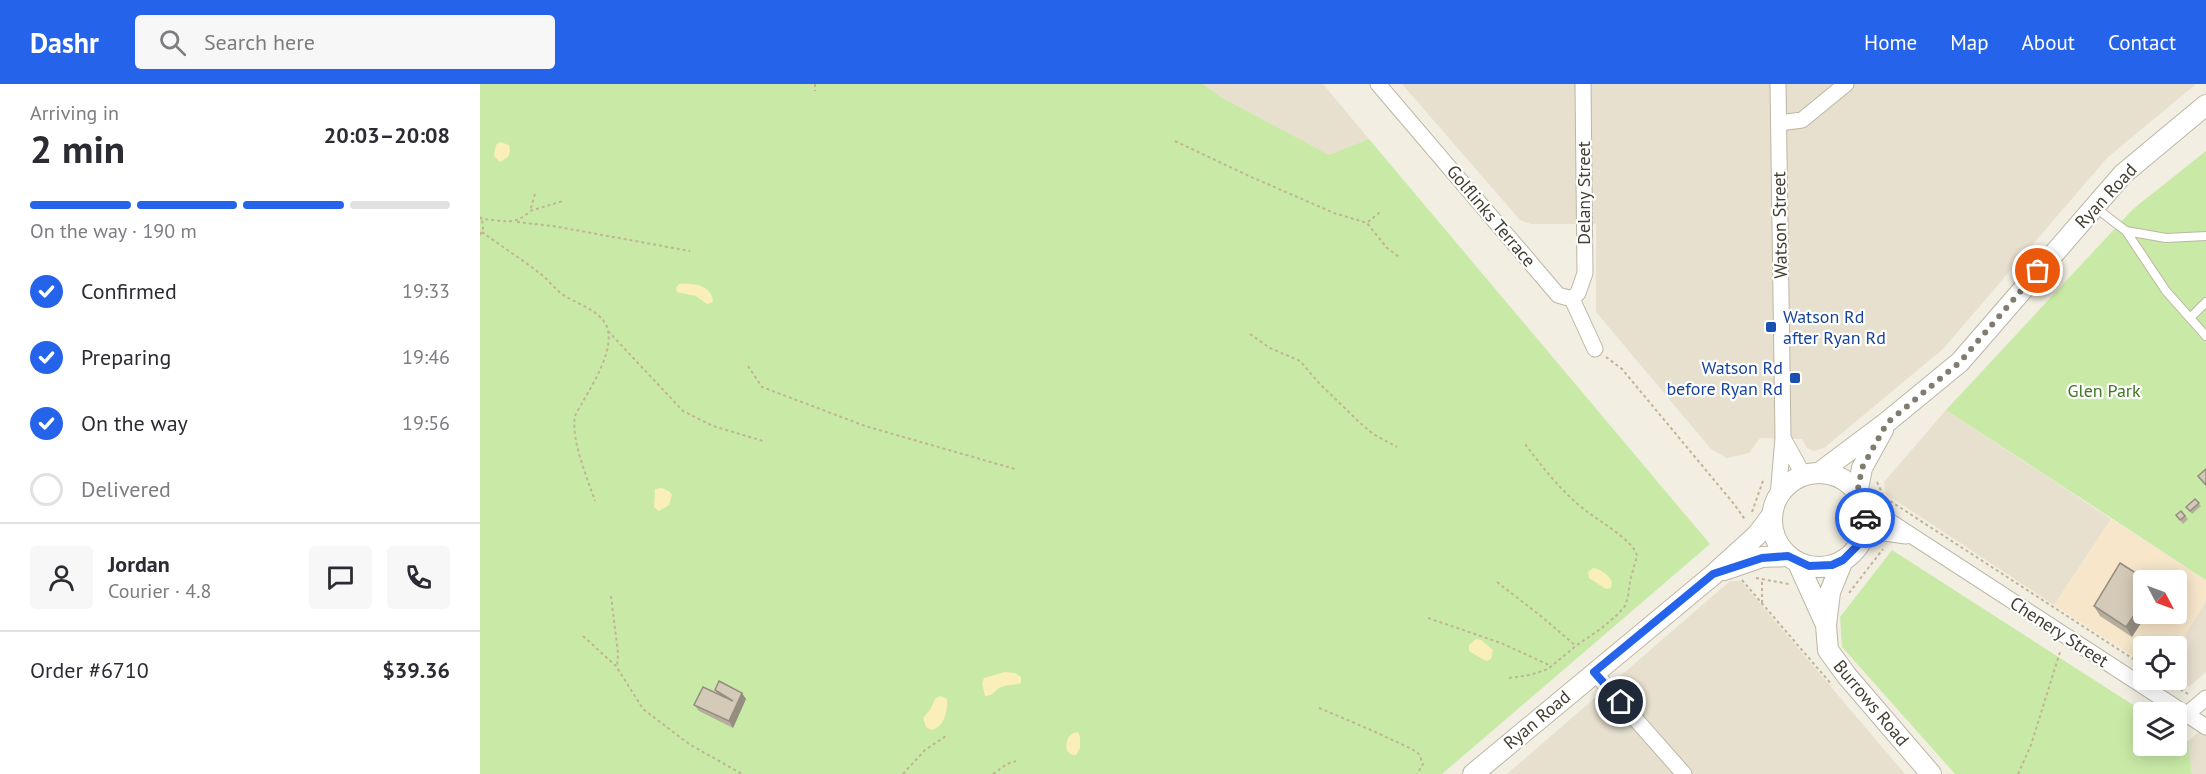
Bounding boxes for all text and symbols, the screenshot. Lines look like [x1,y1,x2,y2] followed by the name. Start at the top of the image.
[135,15,555,69] search box
[30,24,99,61] text: Dashr
[156,26,189,59] icon: search
[204,28,315,56] text: Search here
[1864,29,1917,56] text: Home
[1950,29,1989,56] text: Map
[2022,29,2075,56] text: About
[2108,29,2176,56] text: Contact
[30,100,119,126] text: Arriving in
[324,121,450,149] text: 20:03–20:08
[30,123,125,174] text: 2 min
[1572,141,1595,245] street label: Delany Street
[2070,158,2141,233] street label: Ryan Road
[1442,160,1541,271] street label: Golflinks Terrace
[1767,171,1792,279] street label: Watson Street
[30,218,197,244] text: On the way · 190 m
[2012,245,2063,296] pin
[2021,254,2054,287] icon: bag
[30,275,63,308] icon: check
[81,277,177,305] text: Confirmed
[402,278,450,304] text: 19:33
[1783,305,1886,349] place label: Watson Rd after Ryan Rd
[1764,320,1778,334] marker: Watson Rd after Ryan Rd
[30,341,63,374] icon: check
[81,343,171,371] text: Preparing
[402,344,450,370] text: 19:46
[1666,356,1783,400] place label: Watson Rd before Ryan Rd
[1788,371,1802,385] marker: Watson Rd before Ryan Rd
[2067,379,2141,402] park label: Glen Park
[30,407,63,440] icon: check
[81,409,188,437] text: On the way
[402,410,450,436] text: 19:56
[81,475,171,503] text: Delivered
[1835,488,1895,548] courier
[1849,502,1882,535] icon: car
[30,546,93,609] button: person
[309,546,372,609] button: chat
[387,546,450,609] button: phone
[108,550,170,578] text: Jordan
[2133,570,2187,624] north arrow
[2133,570,2187,756] map controls
[108,578,211,604] text: Courier · 4.8
[2006,591,2113,672] street label: Chenery Street
[2133,636,2187,690] button: locate
[1829,655,1914,751] street label: Burrows Road
[30,656,149,684] text: Order #6710
[382,656,450,684] text: $39.36
[1595,676,1646,727] pin
[1499,685,1575,754] street label: Ryan Road
[1604,685,1637,718] icon: home
[2133,702,2187,756] button: layers

